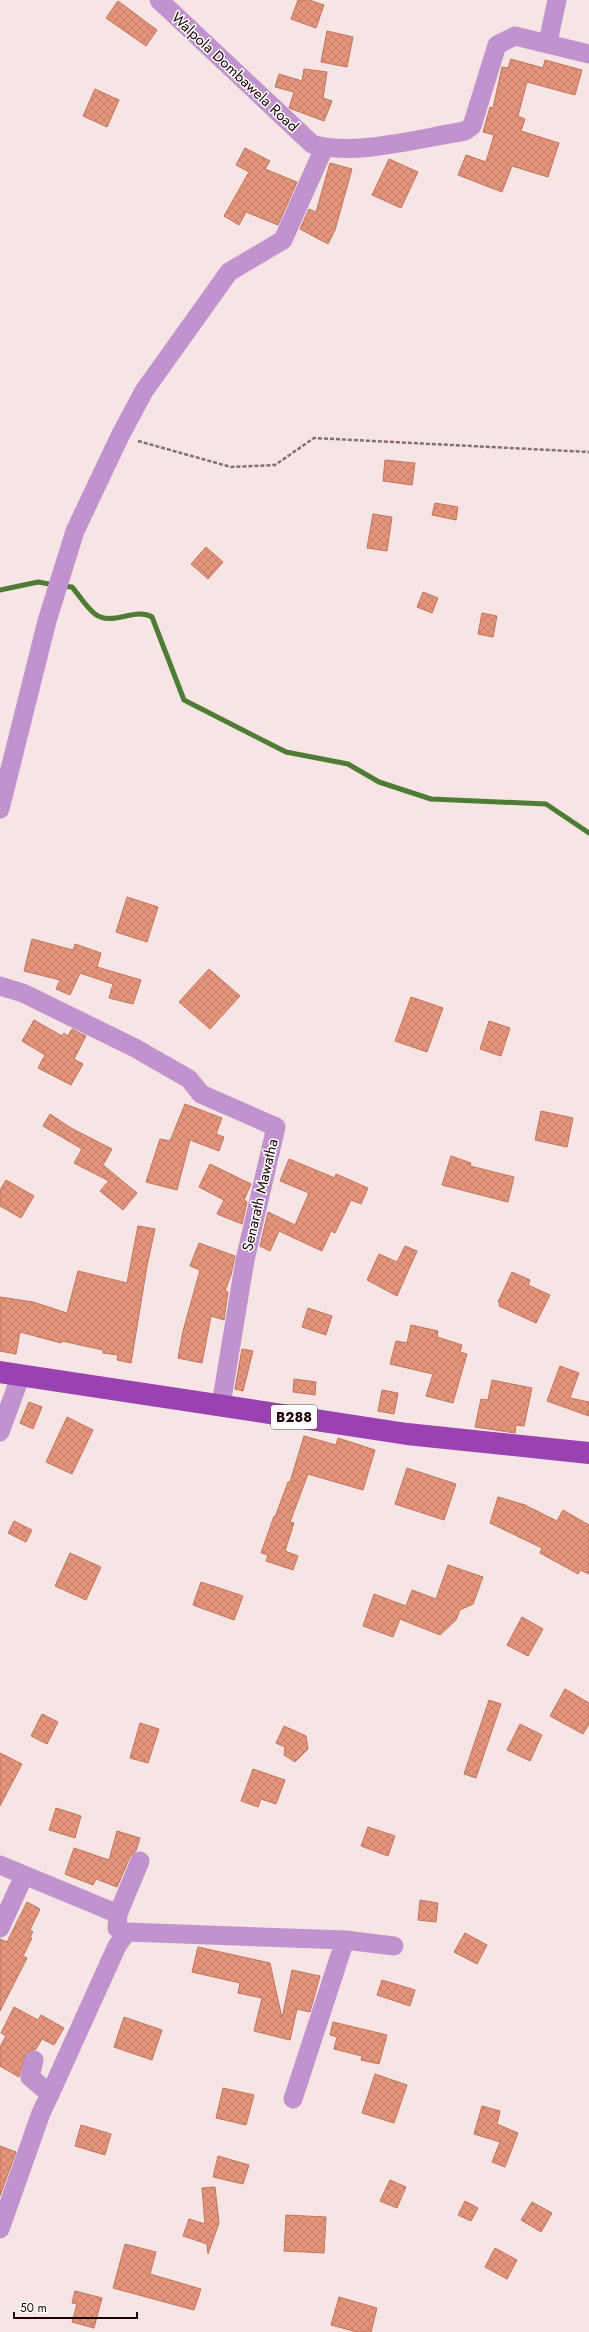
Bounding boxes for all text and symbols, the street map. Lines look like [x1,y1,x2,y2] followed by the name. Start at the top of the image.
[166,7,304,137] street label: Walpola Dombawela Road
[236,1137,284,1253] street label: Senarath Mawatha
[271,1405,317,1429] road number: B288
[14,2294,137,2320] scale bar
[20,2299,47,2317] text: 50 m

